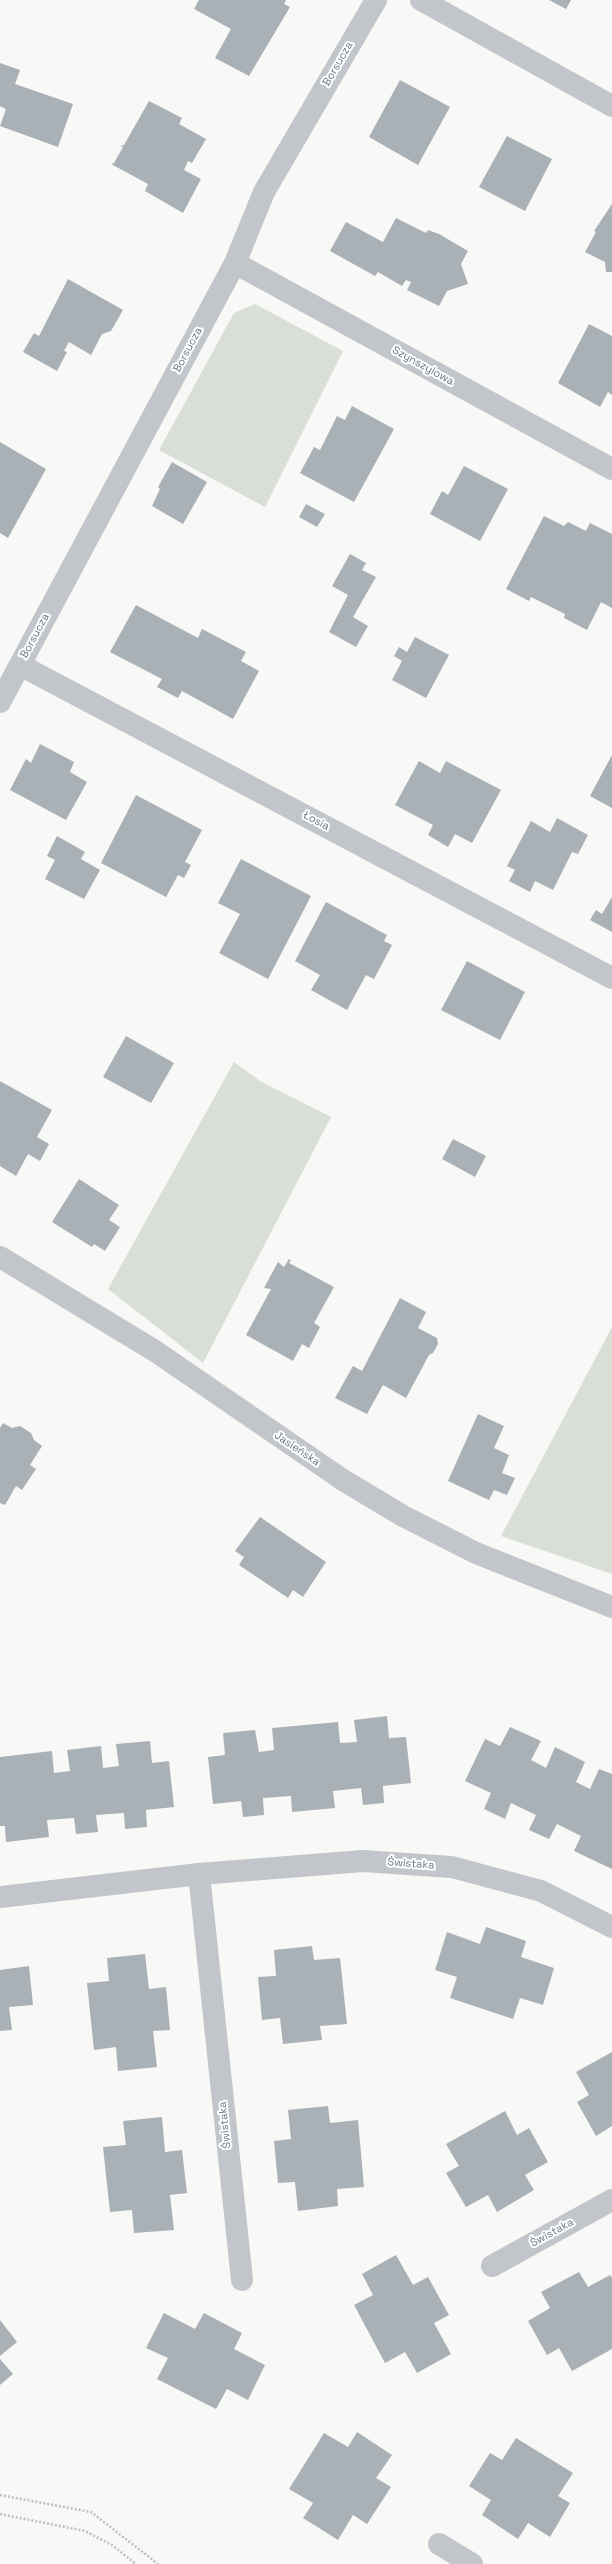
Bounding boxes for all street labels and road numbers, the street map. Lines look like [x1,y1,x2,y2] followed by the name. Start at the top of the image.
[320,39,356,89] street label: Borsucza
[171,325,205,375] street label: Borsucza
[390,344,456,388] street label: Szynszylowa
[18,611,52,661] street label: Borsucza
[300,809,332,833] street label: Łosia
[272,1429,322,1469] street label: Jasieńska
[387,1856,435,1872] street label: Świstaka
[216,2101,234,2149] street label: Świstaka
[528,2216,576,2250] street label: Świstaka

